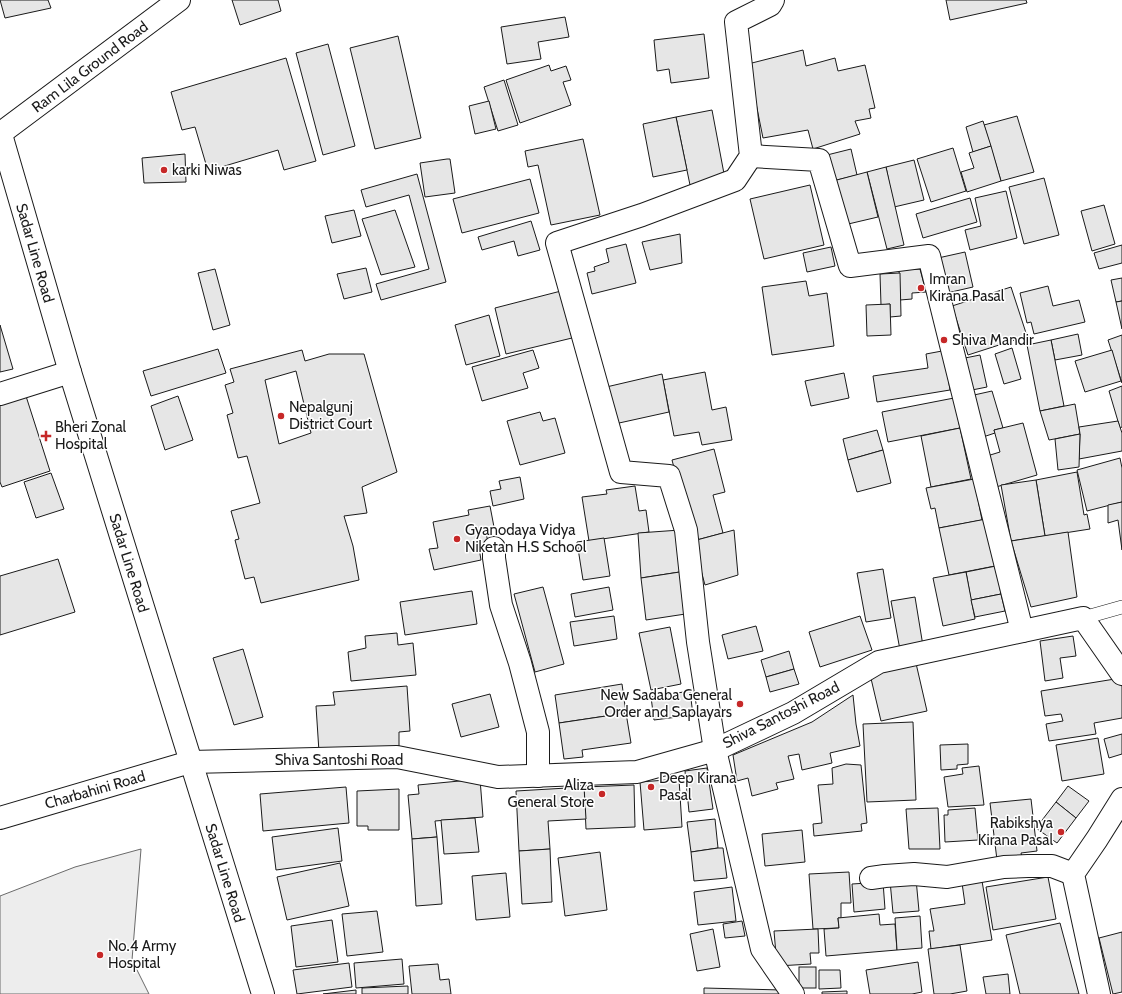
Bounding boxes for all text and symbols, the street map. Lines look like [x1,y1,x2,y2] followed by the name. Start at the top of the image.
[28,17,152,117] street label: Ram Lila Ground Road
[172,161,242,179] place label: karki Niwas
[159,165,169,175] marker: karki Niwas
[12,201,58,305] street label: Sadar Line Road
[929,270,1005,305] place label: Imran Kirana Pasal
[916,283,926,293] marker: Imran Kirana Pasal
[952,331,1034,349] place label: Shiva Mandir
[939,335,949,345] marker: Shiva Mandir
[289,398,372,433] place label: Nepalgunj District Court
[276,411,286,421] marker: Nepalgunj District Court
[55,418,127,453] place label: Bheri Zonal Hospital
[40,430,52,442] marker: Bheri Zonal Hospital
[105,511,153,615] street label: Sadar Line Road
[465,521,587,556] place label: Gyanodaya Vidya Niketan H.S School
[452,534,462,544] marker: Gyanodaya Vidya Niketan H.S School
[720,678,842,752] street label: Shiva Santoshi Road
[600,686,732,721] place label: New Sadaba General Order and Saplayars
[735,699,745,709] marker: New Sadaba General Order and Saplayars
[275,751,403,769] street label: Shiva Santoshi Road
[43,767,147,813] street label: Charbahini Road
[659,769,737,804] place label: Deep Kirana Pasal
[507,776,595,811] place label: Aliza General Store
[646,782,656,792] marker: Deep Kirana Pasal
[597,789,607,799] marker: Aliza General Store
[978,814,1054,849] place label: Rabikshya Kirana Pasal
[201,821,249,925] street label: Sadar Line Road
[1056,827,1066,837] marker: Rabikshya Kirana Pasal
[108,937,177,972] place label: No.4 Army Hospital
[95,950,105,960] marker: No.4 Army Hospital

